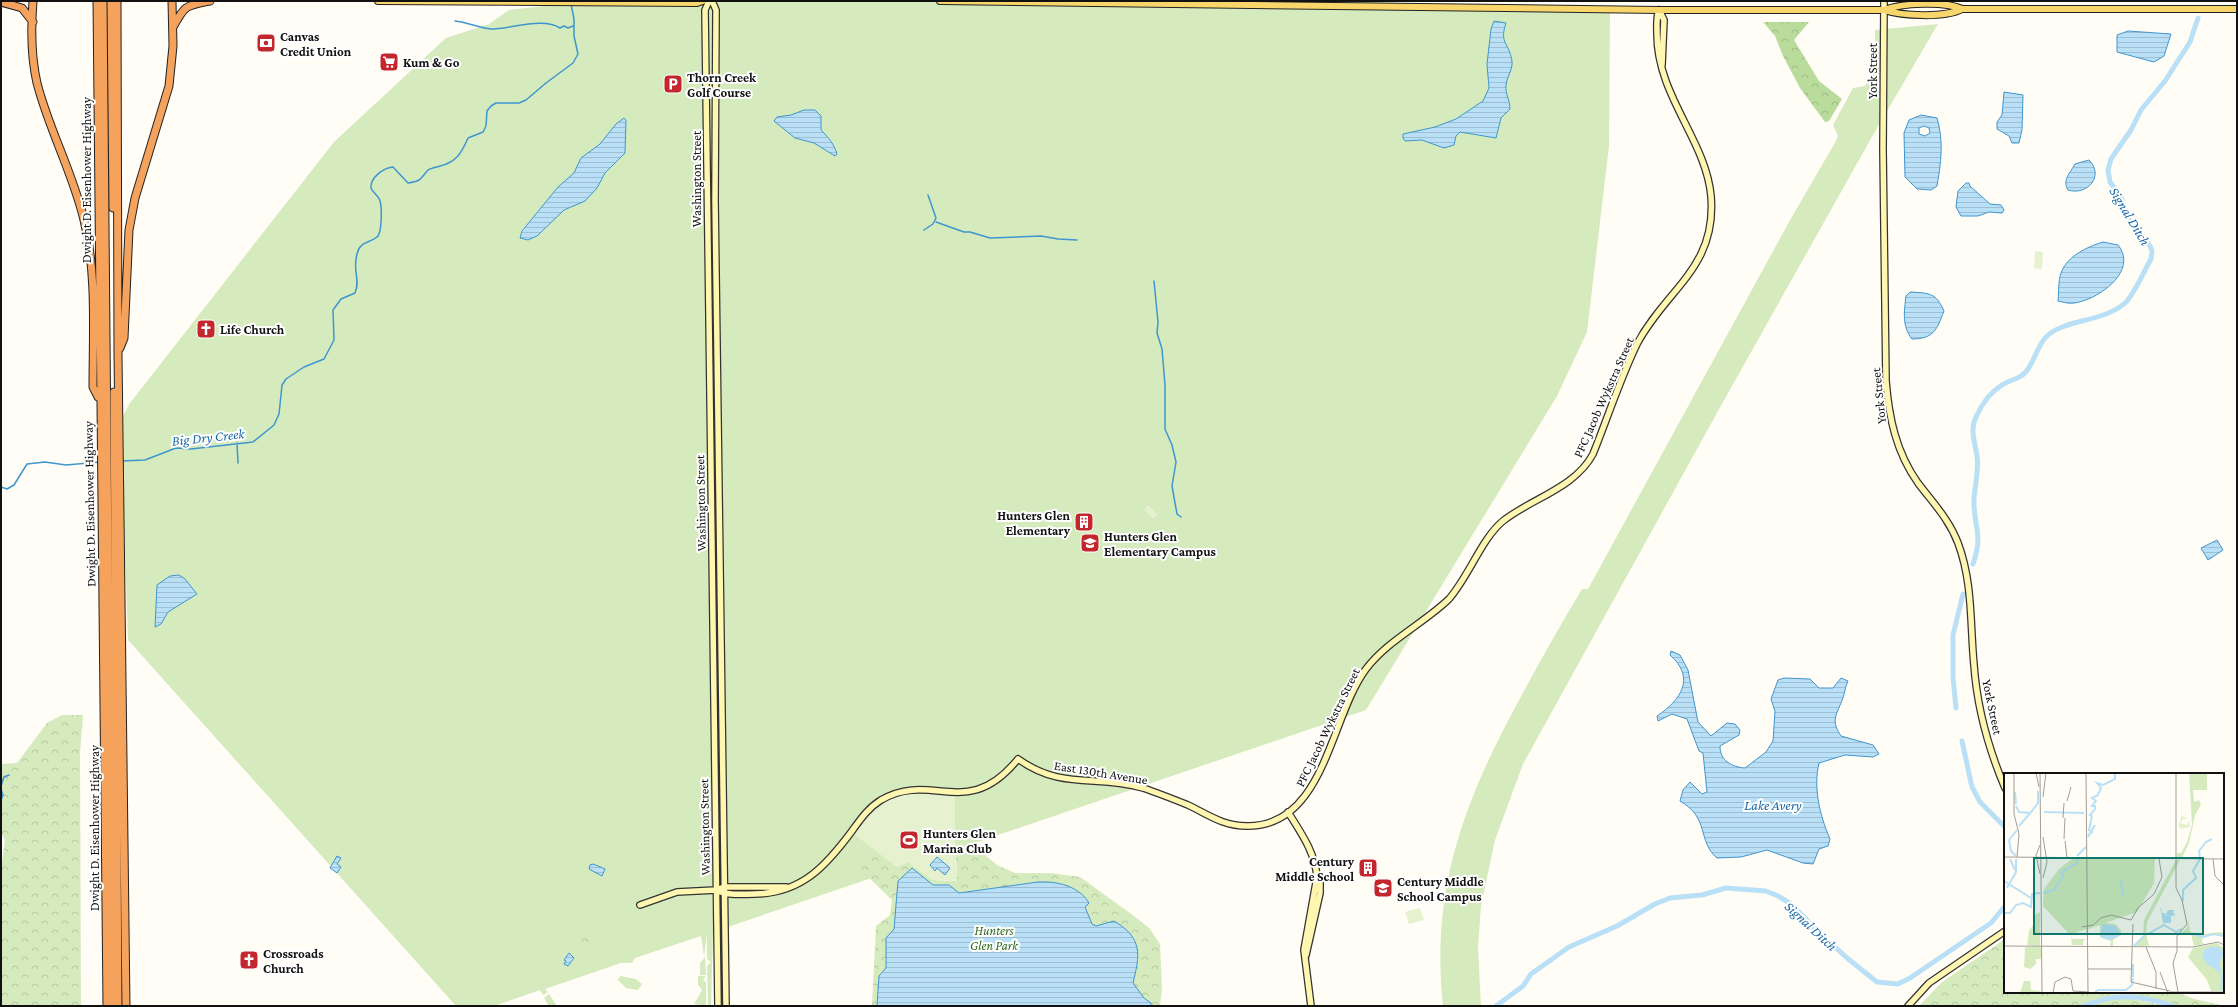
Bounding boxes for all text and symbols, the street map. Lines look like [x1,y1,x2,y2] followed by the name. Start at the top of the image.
[280,29,352,59] place label: Canvas Credit Union
[255,32,277,54] bank icon: Canvas Credit Union
[1865,42,1880,99] street label: York Street
[378,51,400,73] supermarket icon: Kum & Go
[403,55,460,70] place label: Kum & Go
[687,70,757,100] place label: Thorn Creek Golf Course
[662,73,684,95] parking icon: Thorn Creek Golf Course
[79,96,94,263] street label: Dwight D. Eisenhower Highway
[689,130,704,227] street label: Washington Street
[2106,184,2154,248] water label: Signal Ditch
[195,318,217,340] church icon: Life Church
[220,322,285,337] place label: Life Church
[1570,334,1637,460] street label: PFC Jacob Wykstra Street
[1868,367,1889,425] street label: York Street
[81,420,98,587] street label: Dwight D. Eisenhower Highway
[171,425,246,449] water label: Big Dry Creek
[692,454,709,551] street label: Washington Street
[997,508,1071,538] place label: Hunters Glen Elementary
[1073,511,1095,533] building icon: Hunters Glen Elementary
[1104,529,1216,559] place label: Hunters Glen Elementary Campus
[1079,532,1101,554] school or university icon: Hunters Glen Elementary Campus
[1292,665,1363,789] street label: PFC Jacob Wykstra Street
[1979,678,2006,737] street label: York Street
[87,744,102,911] street label: Dwight D. Eisenhower Highway
[1053,758,1149,787] street label: East 130th Avenue
[2004,773,2224,993] inset map
[696,778,713,875] street label: Washington Street
[1744,797,1802,813] water label: Lake Avery
[923,826,996,856] place label: Hunters Glen Marina Club
[898,829,920,851] sports icon: Hunters Glen Marina Club
[1275,854,1355,884] place label: Century Middle School
[1357,857,1379,879] building icon: Century Middle School
[1397,874,1484,904] place label: Century Middle School Campus
[1372,877,1394,899] school or university icon: Century Middle School Campus
[1782,898,1840,954] water label: Signal Ditch
[970,923,1019,953] park label: Hunters Glen Park
[263,946,324,976] place label: Crossroads Church
[238,949,260,971] church icon: Crossroads Church

